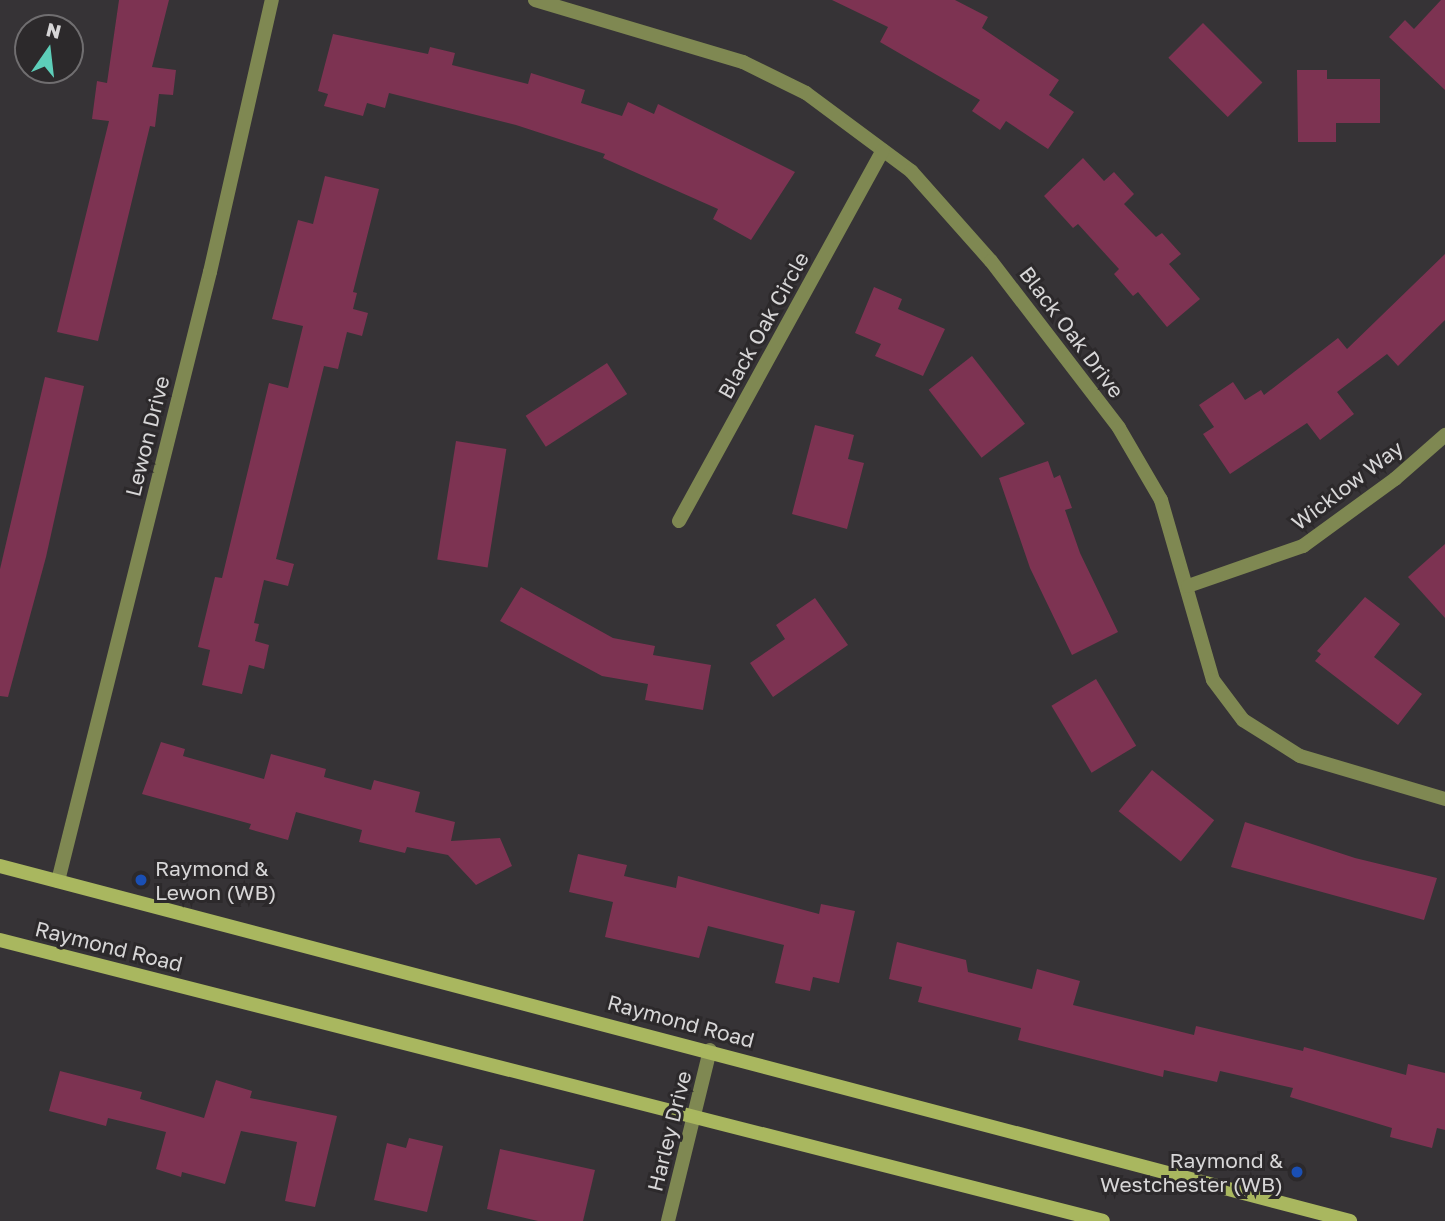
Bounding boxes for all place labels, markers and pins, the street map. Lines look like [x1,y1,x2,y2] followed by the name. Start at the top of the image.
[155,855,276,905] place label: Raymond & Lewon (WB)
[133,872,149,888] marker: Raymond & Lewon (WB)
[1100,1147,1283,1197] place label: Raymond & Westchester (WB)
[1289,1164,1305,1180] marker: Raymond & Westchester (WB)

